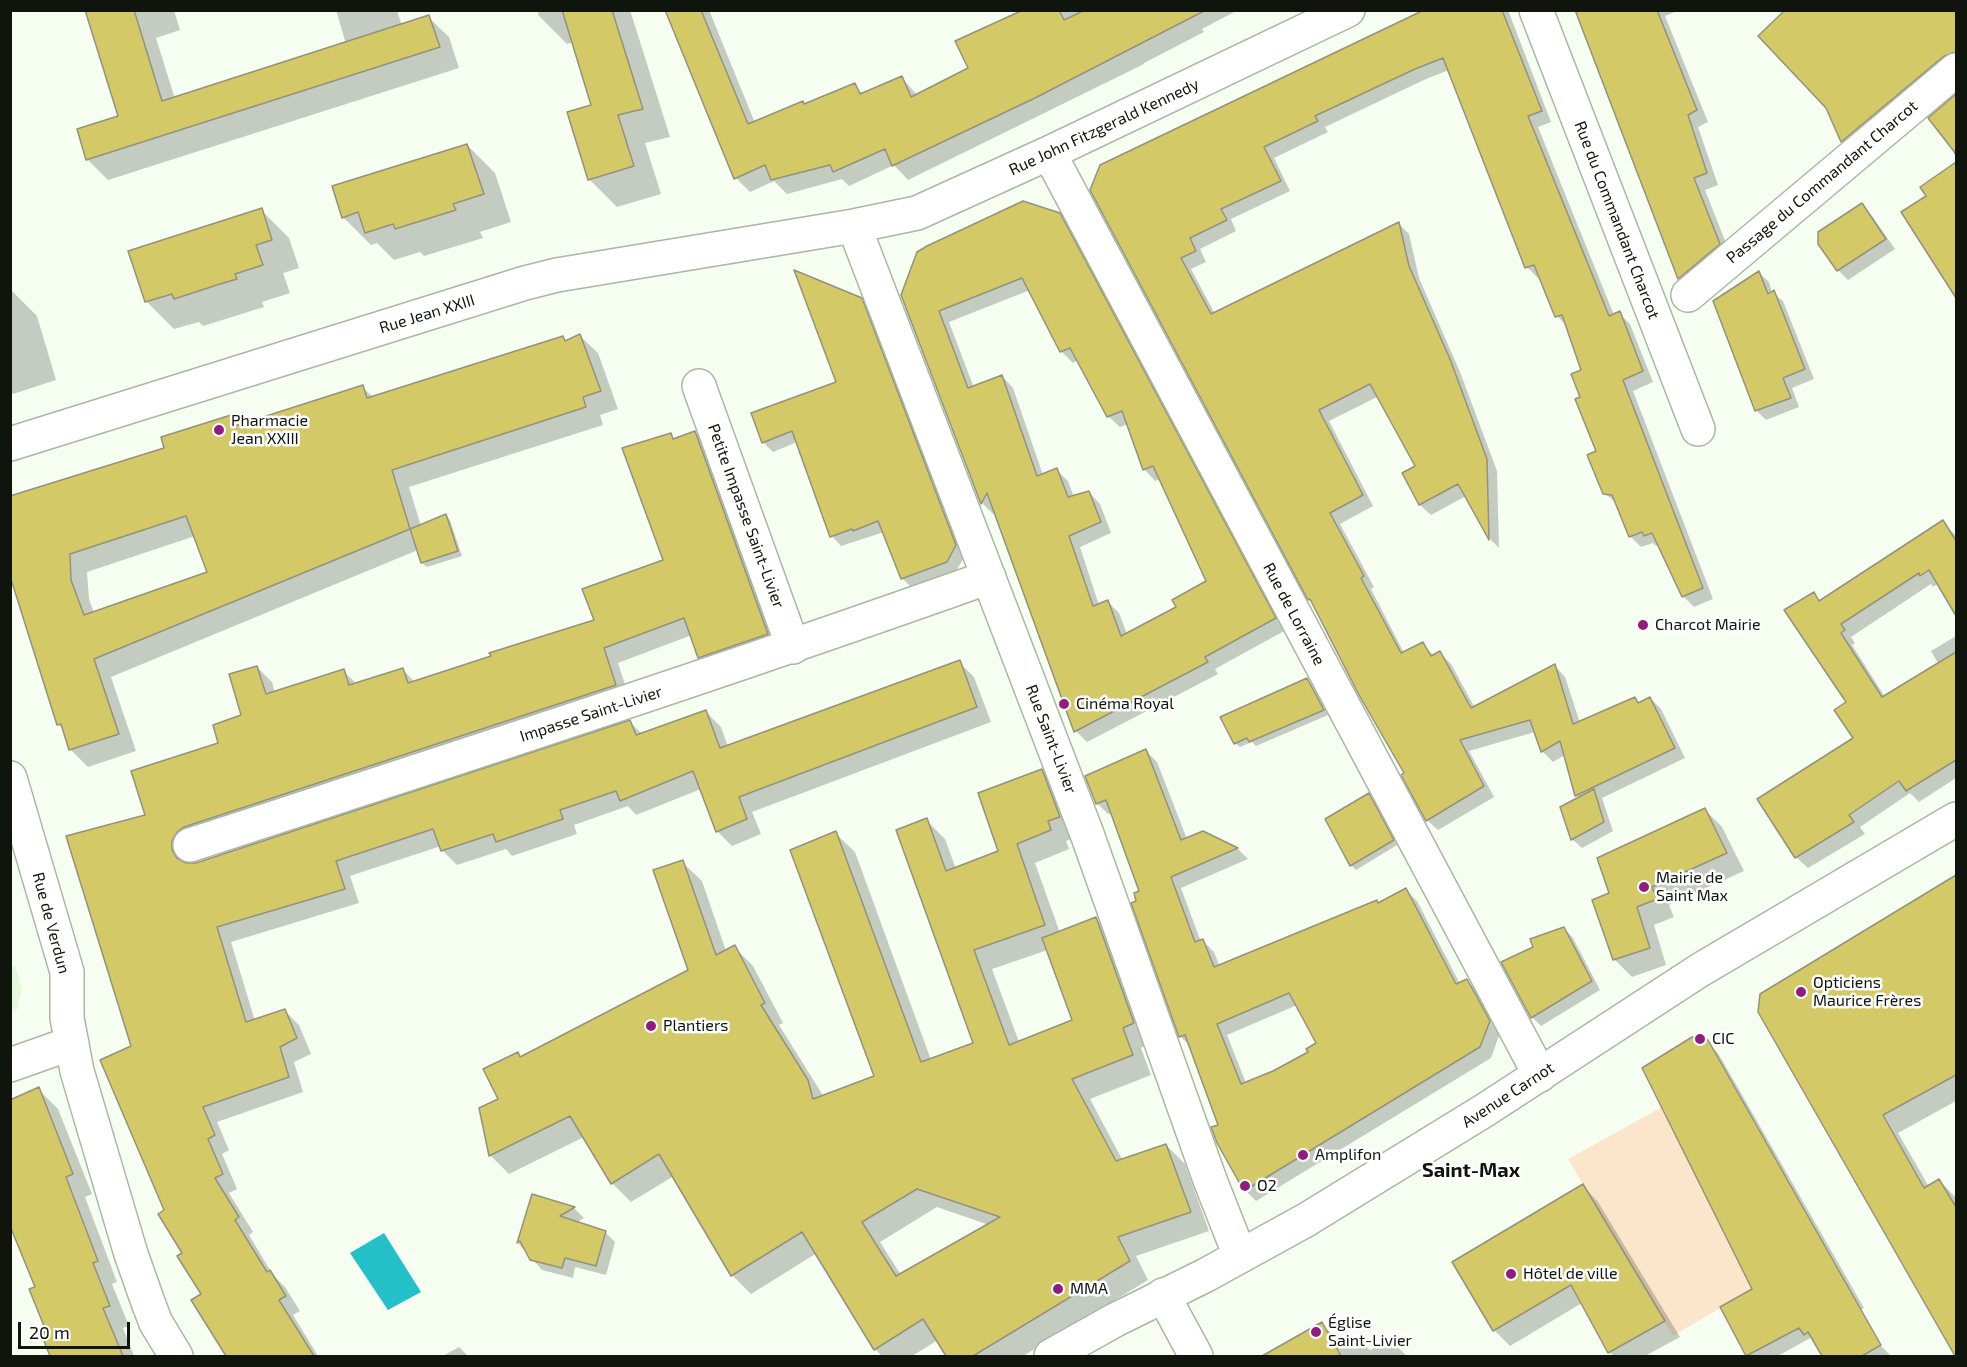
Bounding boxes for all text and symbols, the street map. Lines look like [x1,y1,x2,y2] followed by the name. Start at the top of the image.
[1006,74,1202,180] street label: Rue John Fitzgerald Kennedy
[1723,96,1921,268] street label: Passage du Commandant Charcot
[1570,118,1664,322] street label: Rue du Commandant Charcot
[377,290,477,338] street label: Rue Jean XXIII
[231,411,308,449] place label: Pharmacie Jean XXIII
[704,421,788,611] street label: Petite Impasse Saint-Livier
[212,423,226,437] marker: Pharmacie Jean XXIII
[1259,559,1329,669] street label: Rue de Lorraine
[1655,615,1761,635] place label: Charcot Mairie
[1636,618,1650,632] marker: Charcot Mairie
[517,682,665,746] street label: Impasse Saint-Livier
[1021,682,1081,796] street label: Rue Saint-Livier
[1076,694,1174,714] place label: Cinéma Royal
[1057,697,1071,711] marker: Cinéma Royal
[1656,868,1728,906] place label: Mairie de Saint Max
[28,870,74,976] street label: Rue de Verdun
[1637,880,1651,894] marker: Mairie de Saint Max
[1813,973,1921,1011] place label: Opticiens Maurice Frères
[1794,985,1808,999] marker: Opticiens Maurice Frères
[663,1016,728,1036] place label: Plantiers
[644,1019,658,1033] marker: Plantiers
[1712,1029,1734,1049] place label: CIC
[1693,1032,1707,1046] marker: CIC
[1458,1058,1558,1132] street label: Avenue Carnot
[1315,1145,1381,1165] place label: Amplifon
[1296,1148,1310,1162] marker: Amplifon
[1422,1158,1520,1182] district label: Saint-Max
[1257,1176,1277,1196] place label: O2
[1238,1179,1252,1193] marker: O2
[1523,1264,1618,1284] place label: Hôtel de ville
[1504,1267,1518,1281] marker: Hôtel de ville
[1070,1279,1108,1299] place label: MMA
[1051,1282,1065,1296] marker: MMA
[21,1310,134,1348] scale bar
[1328,1313,1412,1351] place label: Église Saint-Livier
[29,1321,70,1343] text: 20 m
[1309,1325,1323,1339] marker: Église Saint-Livier

